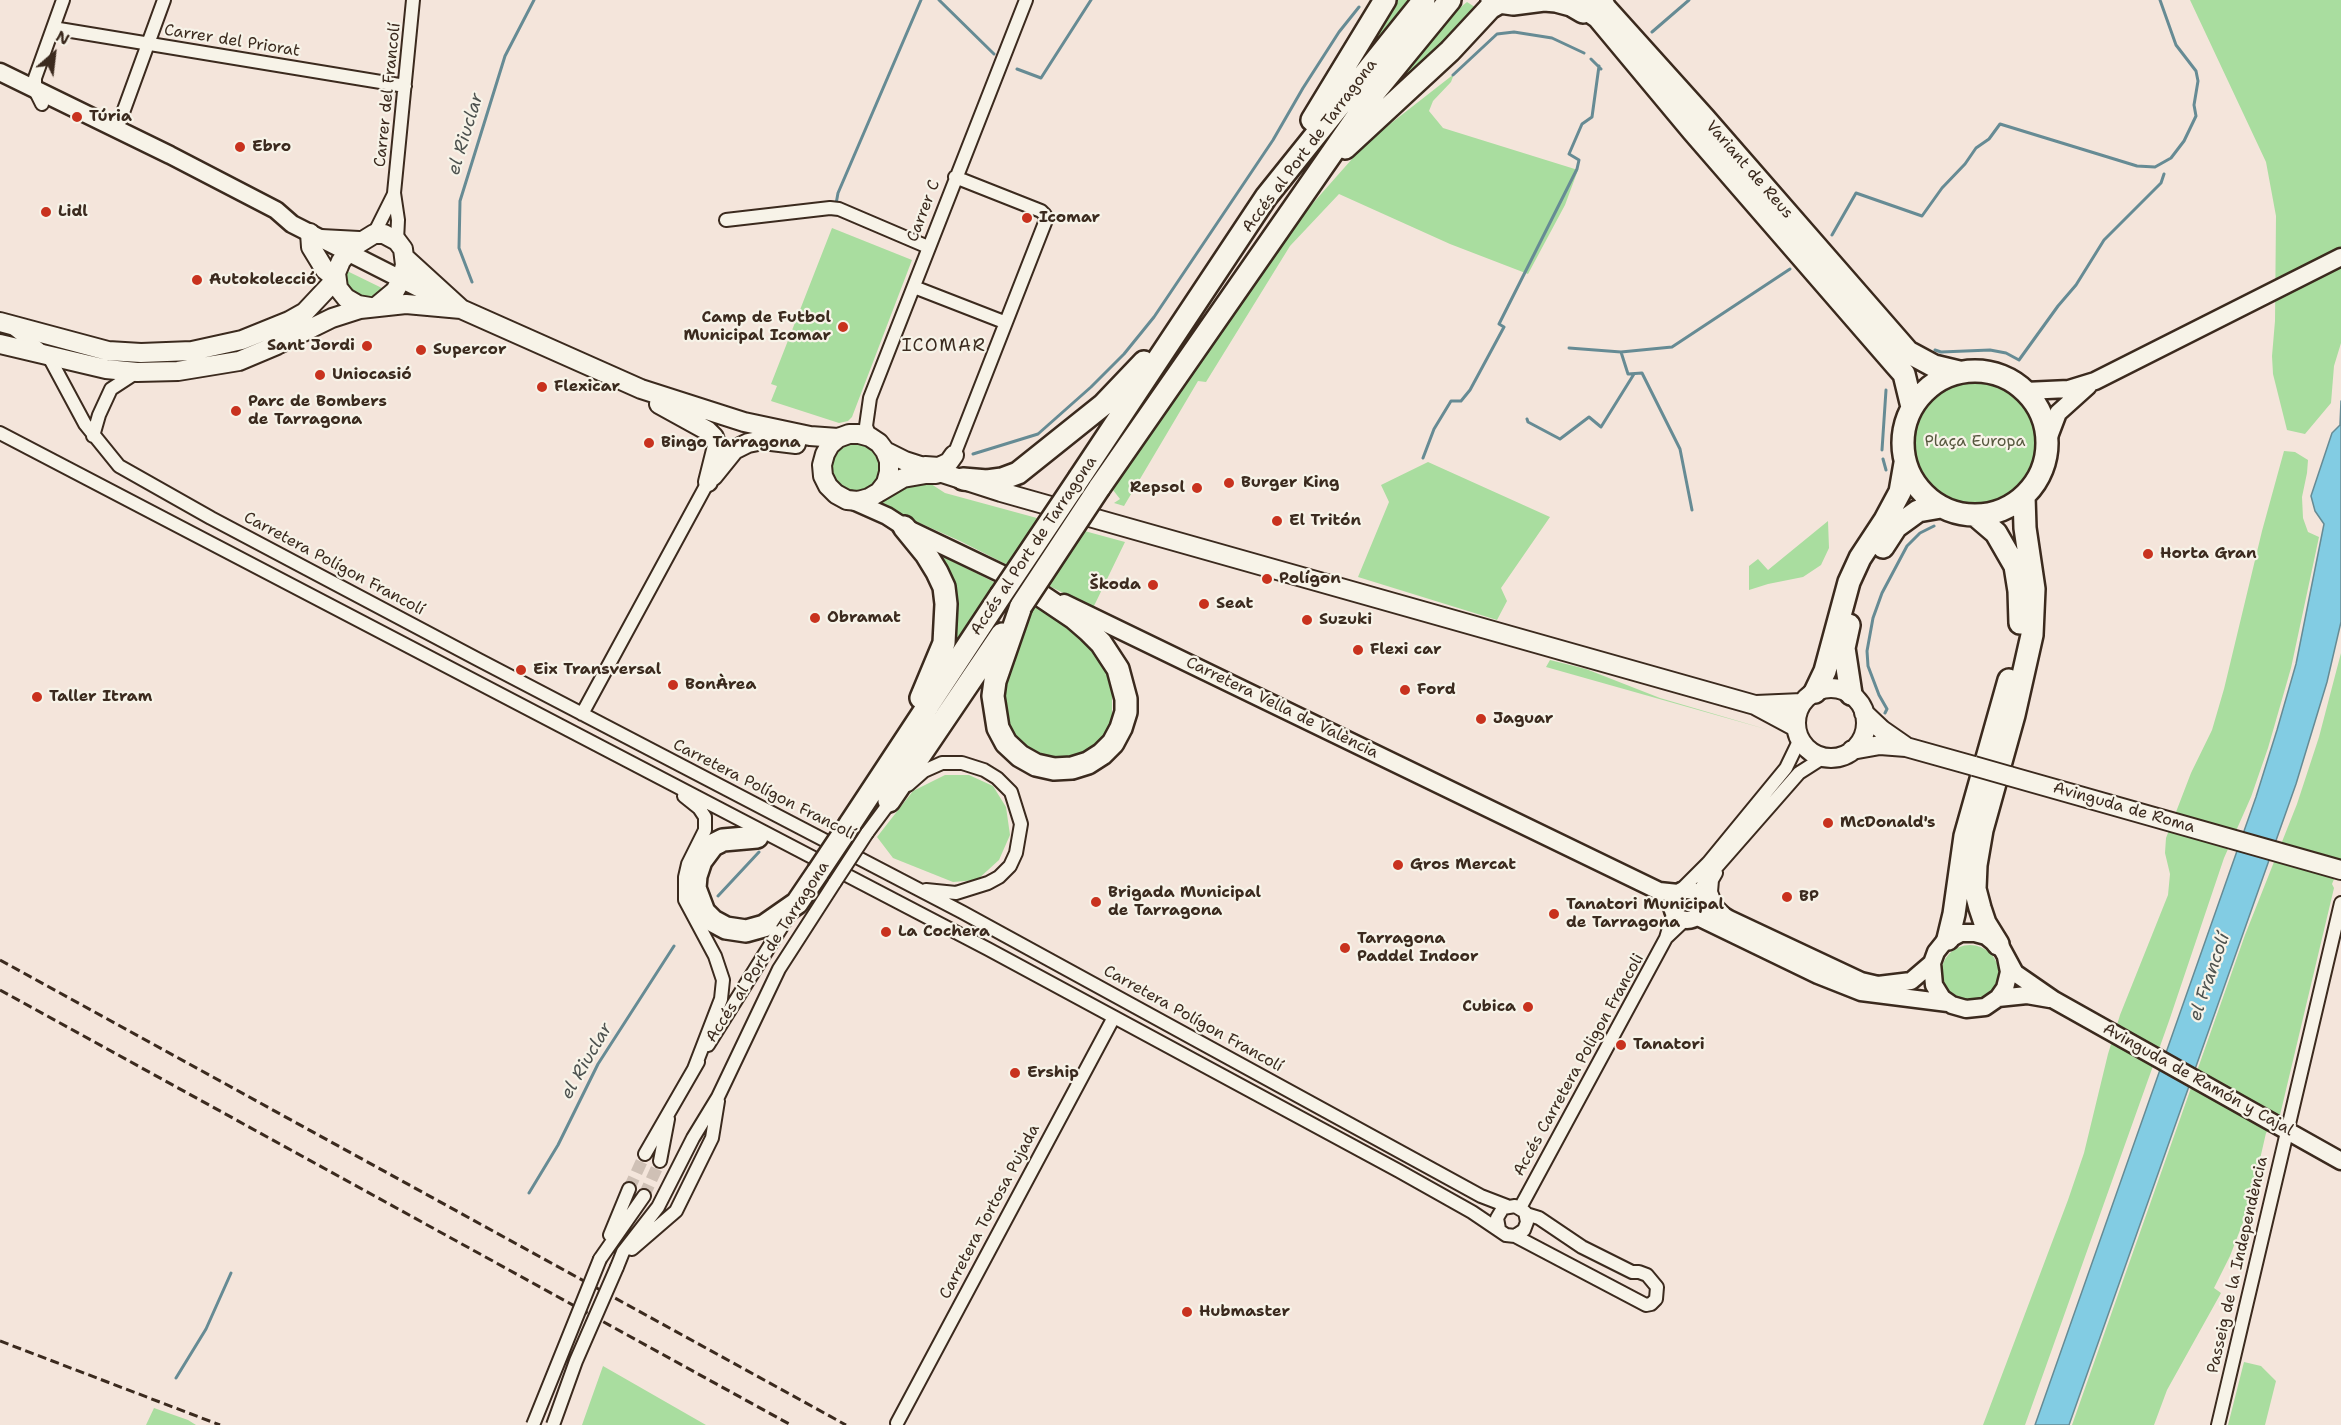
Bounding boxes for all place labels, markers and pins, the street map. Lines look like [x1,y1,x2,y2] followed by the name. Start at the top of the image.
[89,107,132,127] place label: Túria
[70,110,84,124] marker: Túria
[252,137,291,157] place label: Ebro
[233,140,247,154] marker: Ebro
[58,202,88,222] place label: Lidl
[39,205,53,219] marker: Lidl
[1039,208,1100,228] place label: Icomar
[1020,211,1034,225] marker: Icomar
[209,270,316,290] place label: Autokolecció
[190,273,204,287] marker: Autokolecció
[683,308,831,346] place label: Camp de Futbol Municipal Icomar
[836,320,850,334] marker: Camp de Futbol Municipal Icomar
[267,336,355,356] place label: Sant Jordi
[360,339,374,353] marker: Sant Jordi
[433,340,506,360] place label: Supercor
[414,343,428,357] marker: Supercor
[332,365,412,385] place label: Uniocasió
[313,368,327,382] marker: Uniocasió
[554,377,620,397] place label: Flexicar
[535,380,549,394] marker: Flexicar
[248,392,387,430] place label: Parc de Bombers de Tarragona
[229,404,243,418] marker: Parc de Bombers de Tarragona
[661,433,801,453] place label: Bingo Tarragona
[642,436,656,450] marker: Bingo Tarragona
[1241,473,1339,493] place label: Burger King
[1222,476,1236,490] marker: Burger King
[1130,478,1185,498] place label: Repsol
[1190,481,1204,495] marker: Repsol
[1289,511,1361,531] place label: El Tritón
[1270,514,1284,528] marker: El Tritón
[2160,544,2257,564] place label: Horta Gran
[2141,547,2155,561] marker: Horta Gran
[1279,569,1341,589] place label: Polígon
[1260,572,1274,586] marker: Polígon
[1090,575,1141,595] place label: Škoda
[1146,578,1160,592] marker: Škoda
[1216,594,1253,614] place label: Seat
[1197,597,1211,611] marker: Seat
[827,608,901,628] place label: Obramat
[1319,610,1372,630] place label: Suzuki
[808,611,822,625] marker: Obramat
[1300,613,1314,627] marker: Suzuki
[1370,640,1442,660] place label: Flexi car
[1351,643,1365,657] marker: Flexi car
[533,660,661,680] place label: Eix Transversal
[514,663,528,677] marker: Eix Transversal
[685,675,756,695] place label: BonÀrea
[666,678,680,692] marker: BonÀrea
[1417,680,1456,700] place label: Ford
[1398,683,1412,697] marker: Ford
[49,687,152,707] place label: Taller Itram
[30,690,44,704] marker: Taller Itram
[1493,709,1553,729] place label: Jaguar
[1474,712,1488,726] marker: Jaguar
[1840,813,1935,833] place label: McDonald's
[1821,816,1835,830] marker: McDonald's
[1410,855,1516,875] place label: Gros Mercat
[1391,858,1405,872] marker: Gros Mercat
[1108,883,1261,921] place label: Brigada Municipal de Tarragona
[1799,887,1819,907] place label: BP
[1780,890,1794,904] marker: BP
[1089,895,1103,909] marker: Brigada Municipal de Tarragona
[1566,895,1724,933] place label: Tanatori Municipal de Tarragona
[1547,907,1561,921] marker: Tanatori Municipal de Tarragona
[898,922,990,942] place label: La Cochera
[879,925,893,939] marker: La Cochera
[1357,929,1479,967] place label: Tarragona Paddel Indoor
[1338,941,1352,955] marker: Tarragona Paddel Indoor
[1462,997,1516,1017] place label: Cubica
[1521,1000,1535,1014] marker: Cubica
[1633,1035,1705,1055] place label: Tanatori
[1614,1038,1628,1052] marker: Tanatori
[1027,1063,1079,1083] place label: Ership
[1008,1066,1022,1080] marker: Ership
[1199,1302,1290,1322] place label: Hubmaster
[1180,1305,1194,1319] marker: Hubmaster

